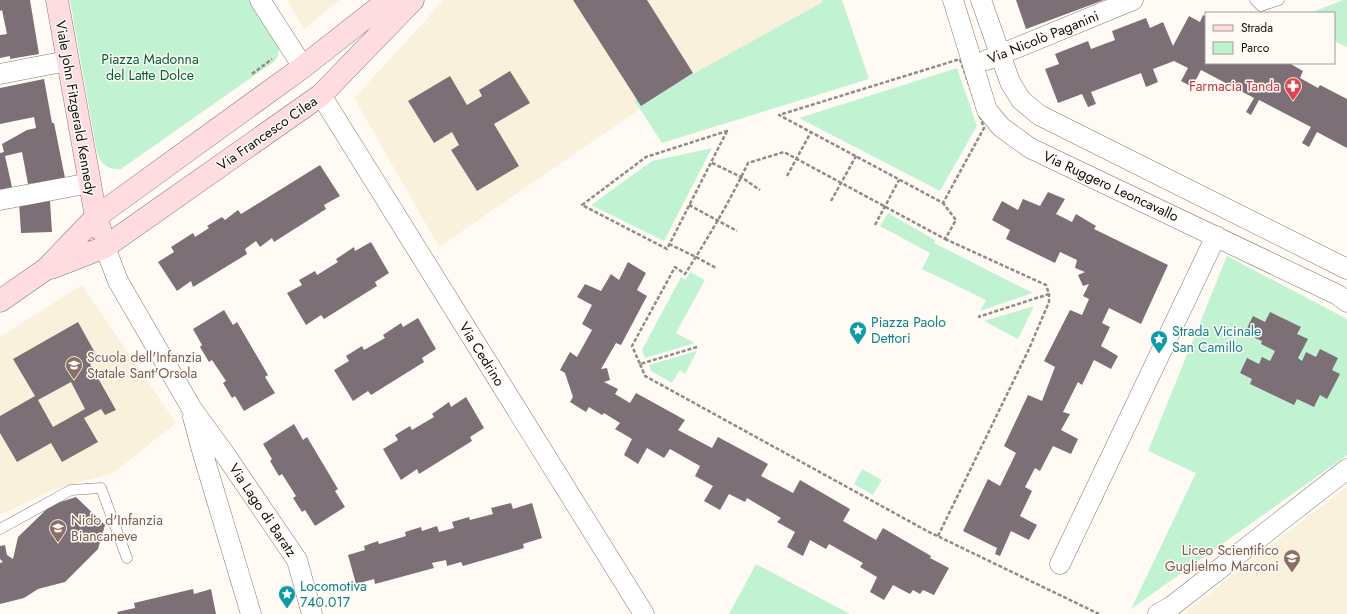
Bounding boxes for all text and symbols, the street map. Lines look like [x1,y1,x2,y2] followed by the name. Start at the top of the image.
[984,6,1102,68] street label: Via Nicolò Paganini
[1205,12,1335,64] legend
[51,19,101,198] street label: Viale John Fitzgerald Kennedy
[1241,19,1273,37] text: Strada
[1241,39,1270,57] text: Parco
[101,49,199,85] park label: Piazza Madonna del Latte Dolce
[1189,76,1280,96] place label: Farmacia Tanda
[1283,76,1303,101] pharmacy icon: Farmacia Tanda
[213,91,321,175] street label: Via Francesco Cilea
[1040,146,1182,226] street label: Via Ruggero Leoncavallo
[871,312,946,348] place label: Piazza Paolo Dettori
[454,318,510,390] street label: Via Cedrino
[848,320,868,345] place icon: Piazza Paolo Dettori
[1172,321,1261,357] place label: Strada Vicinale San Camillo
[1149,329,1169,354] place icon: Strada Vicinale San Camillo
[87,347,202,383] place label: Scuola dell'Infanzia Statale Sant'Orsola
[64,355,84,380] school or university icon: Scuola dell'Infanzia Statale Sant'Orsola
[224,459,302,561] street label: Via Lago di Baratz
[71,510,163,546] place label: Nido d'Infanzia Biancaneve
[48,518,68,543] school or university icon: Nido d'Infanzia Biancaneve
[1165,540,1279,576] place label: Liceo Scientifico Guglielmo Marconi
[1282,548,1302,573] school or university icon: Liceo Scientifico Guglielmo Marconi
[300,576,367,612] place label: Locomotiva 740.017
[277,584,297,609] place icon: Locomotiva 740.017

